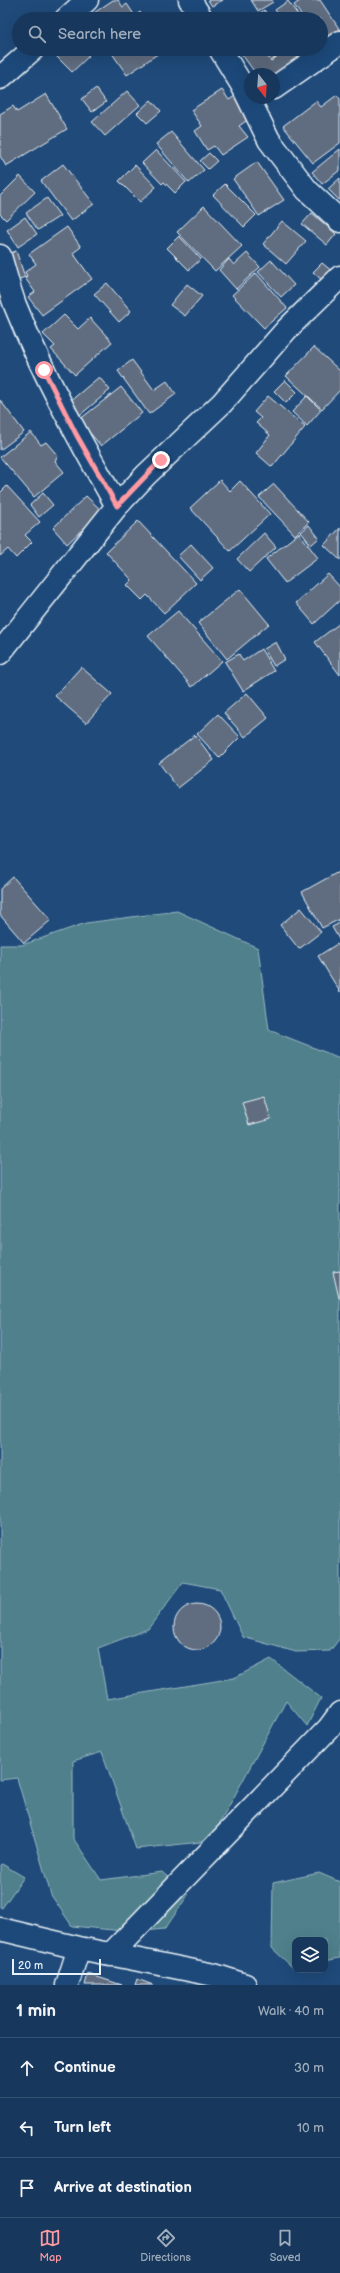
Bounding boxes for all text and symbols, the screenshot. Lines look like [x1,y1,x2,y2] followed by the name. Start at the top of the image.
[12,12,328,56] search box
[26,23,48,45] icon: search
[58,25,141,44] text: Search here
[244,68,280,104] north arrow
[35,361,53,379] route start
[152,451,170,469] route end
[292,1937,328,1973] map controls
[292,1937,328,1973] button: layers
[12,1957,101,1976] scale bar
[18,1959,43,1972] text: 20 m
[16,2001,56,2021] text: 1 min
[258,2003,324,2019] text: Walk · 40 m
[16,2057,38,2079] icon: ahead
[54,2058,116,2077] text: Continue
[294,2060,324,2076] text: 30 m
[16,2117,38,2139] icon: left
[54,2118,111,2137] text: Turn left
[297,2120,324,2136] text: 10 m
[16,2177,38,2199] icon: arrive
[54,2178,192,2197] text: Arrive at destination
[39,2227,62,2264] tab: Map
[140,2227,191,2264] tab: Directions
[270,2227,301,2264] tab: Saved

